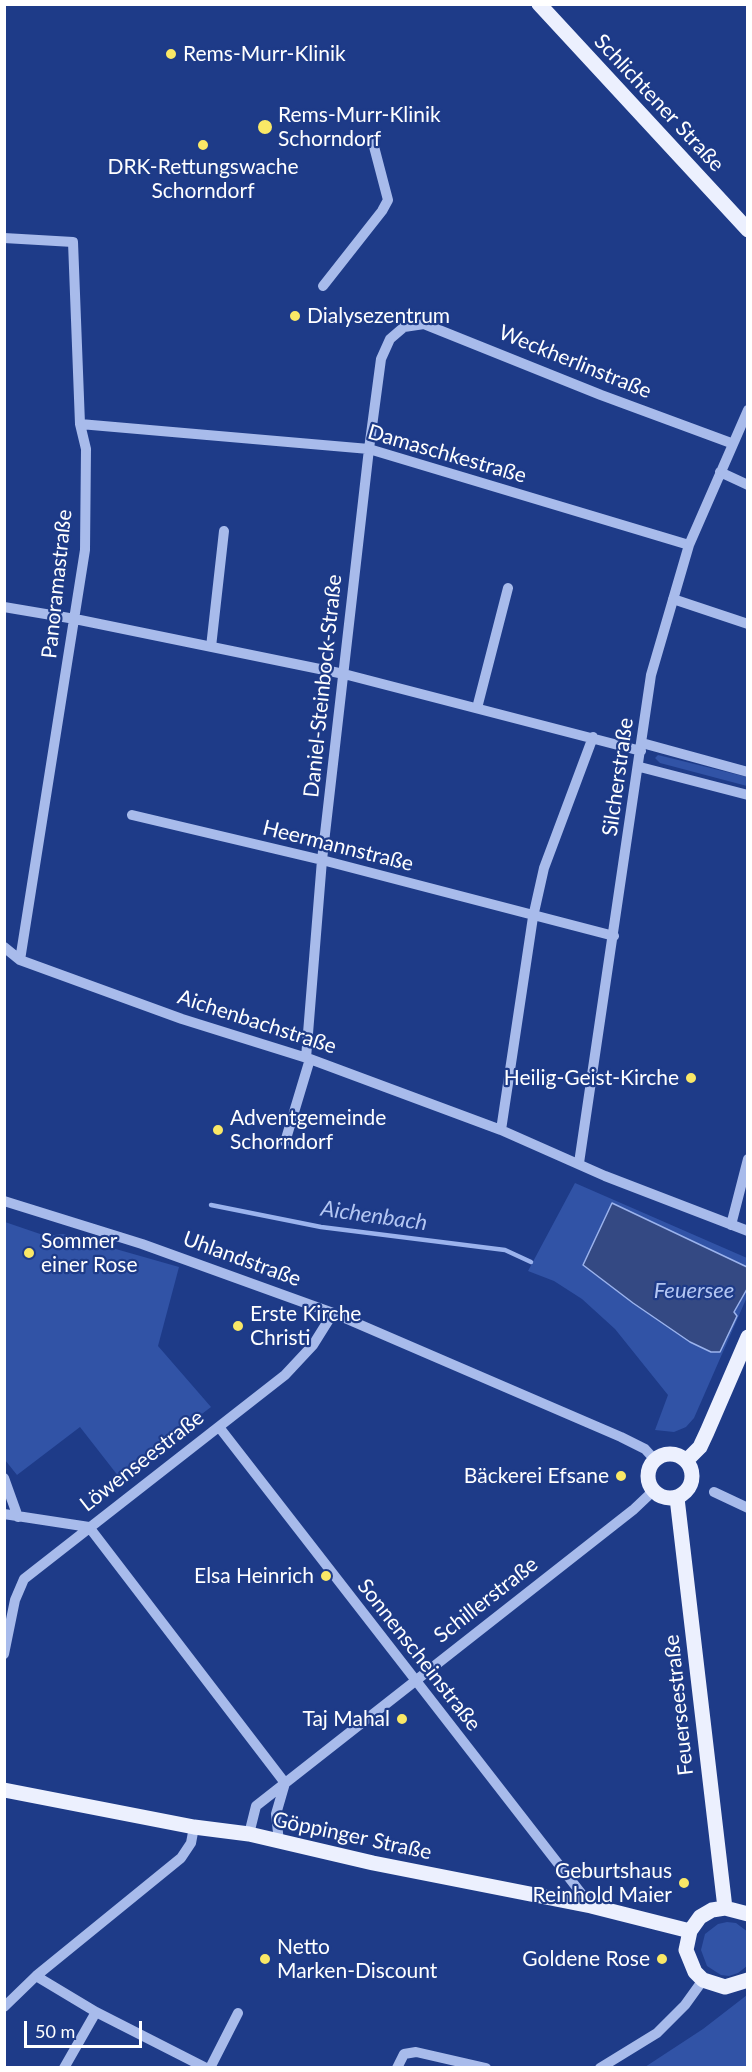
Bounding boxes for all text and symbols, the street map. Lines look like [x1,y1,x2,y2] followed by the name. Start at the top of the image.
[589,29,729,177] street label: Schlichtener Straße
[183,41,346,67] place label: Rems-Murr-Klinik
[164,47,178,61] marker: Rems-Murr-Klinik
[278,102,441,152] place label: Rems-Murr-Klinik Schorndorf
[256,118,274,136] marker: Rems-Murr-Klinik Schorndorf
[196,138,210,152] marker: DRK-Rettungswache Schorndorf
[107,154,299,204] place label: DRK-Rettungswache Schorndorf
[307,303,450,329] place label: Dialysezentrum
[288,309,302,323] marker: Dialysezentrum
[495,320,655,404] street label: Weckherlinstraße
[365,419,529,489] street label: Damaschkestraße
[37,508,77,660] street label: Panoramastraße
[299,573,347,799] street label: Daniel-Steinbock-Straße
[597,716,639,838] street label: Silcherstraße
[260,815,416,877] street label: Heermannstraße
[174,984,340,1060] street label: Aichenbachstraße
[504,1065,679,1091] place label: Heilig-Geist-Kirche
[684,1071,698,1085] marker: Heilig-Geist-Kirche
[230,1105,386,1155] place label: Adventgemeinde Schorndorf
[211,1123,225,1137] marker: Adventgemeinde Schorndorf
[319,1195,429,1237] water label: Aichenbach
[180,1226,304,1292] street label: Uhlandstraße
[41,1228,138,1278] place label: Sommer einer Rose
[22,1246,36,1260] marker: Sommer einer Rose
[654,1278,734,1304] water label: Feuersee
[250,1301,361,1351] place label: Erste Kirche Christi
[231,1319,245,1333] marker: Erste Kirche Christi
[75,1405,209,1517] street label: Löwenseestraße
[464,1463,609,1489] place label: Bäckerei Efsane
[614,1469,628,1483] marker: Bäckerei Efsane
[429,1552,543,1648] street label: Schillerstraße
[194,1563,314,1589] place label: Elsa Heinrich
[319,1569,333,1583] marker: Elsa Heinrich
[352,1574,486,1736] street label: Sonnenscheinstraße
[659,1633,699,1777] street label: Feuerseestraße
[302,1706,390,1732] place label: Taj Mahal
[395,1712,409,1726] marker: Taj Mahal
[270,1807,434,1865] street label: Göppinger Straße
[533,1858,672,1908] place label: Geburtshaus Reinhold Maier
[677,1876,691,1890] marker: Geburtshaus Reinhold Maier
[277,1934,437,1984] place label: Netto Marken-Discount
[522,1946,650,1972] place label: Goldene Rose
[258,1952,272,1966] marker: Netto Marken-Discount
[655,1952,669,1966] marker: Goldene Rose
[27,2009,146,2047] scale bar
[35,2020,75,2042] text: 50 m

